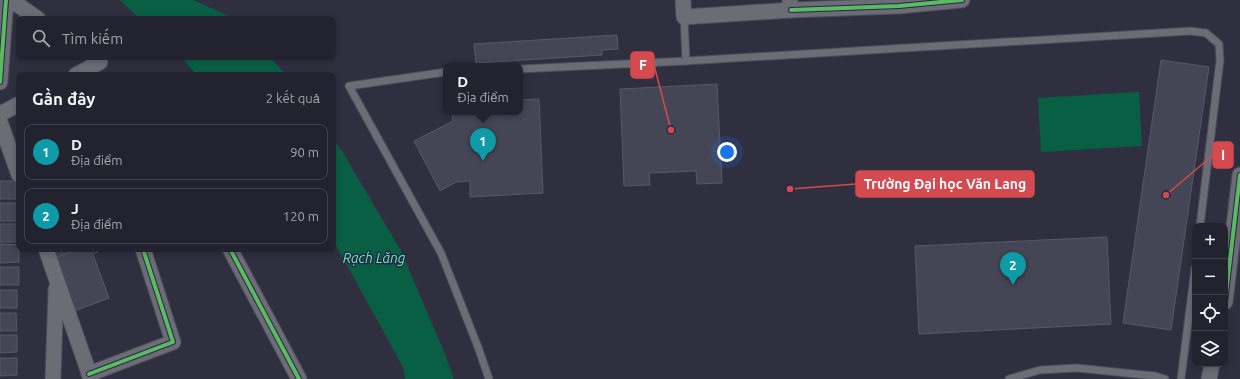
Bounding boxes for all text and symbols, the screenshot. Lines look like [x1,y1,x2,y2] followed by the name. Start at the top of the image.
[16,16,336,60] search box
[30,27,52,49] icon: search
[62,30,123,47] text: Tìm kiếm
[631,52,654,78] callout: F
[639,57,647,73] text: F
[443,63,523,115] popup
[457,73,468,90] text: D
[32,89,95,108] text: Gần đây
[457,90,509,104] text: Địa điểm
[266,91,320,105] text: 2 kết quả
[470,128,496,161] pin: 1
[71,136,82,153] text: D
[717,142,737,162] your location
[1213,142,1233,168] callout: I
[42,145,50,159] text: 1
[290,145,319,159] text: 90 m
[1221,147,1225,163] text: I
[71,153,122,167] text: Địa điểm
[856,171,1034,197] callout: Trường Đại học Văn Lang
[864,176,1026,192] text: Trường Đại học Văn Lang
[71,200,79,217] text: J
[42,209,50,223] text: 2
[283,209,319,223] text: 120 m
[71,217,122,231] text: Địa điểm
[1192,223,1228,367] map controls
[1192,223,1228,259] button: +
[343,250,406,266] water label: Rạch Lăng
[1000,252,1026,285] pin: 2
[1192,259,1228,295] button: −
[1192,295,1228,331] button: locate
[1192,331,1228,367] button: layers

